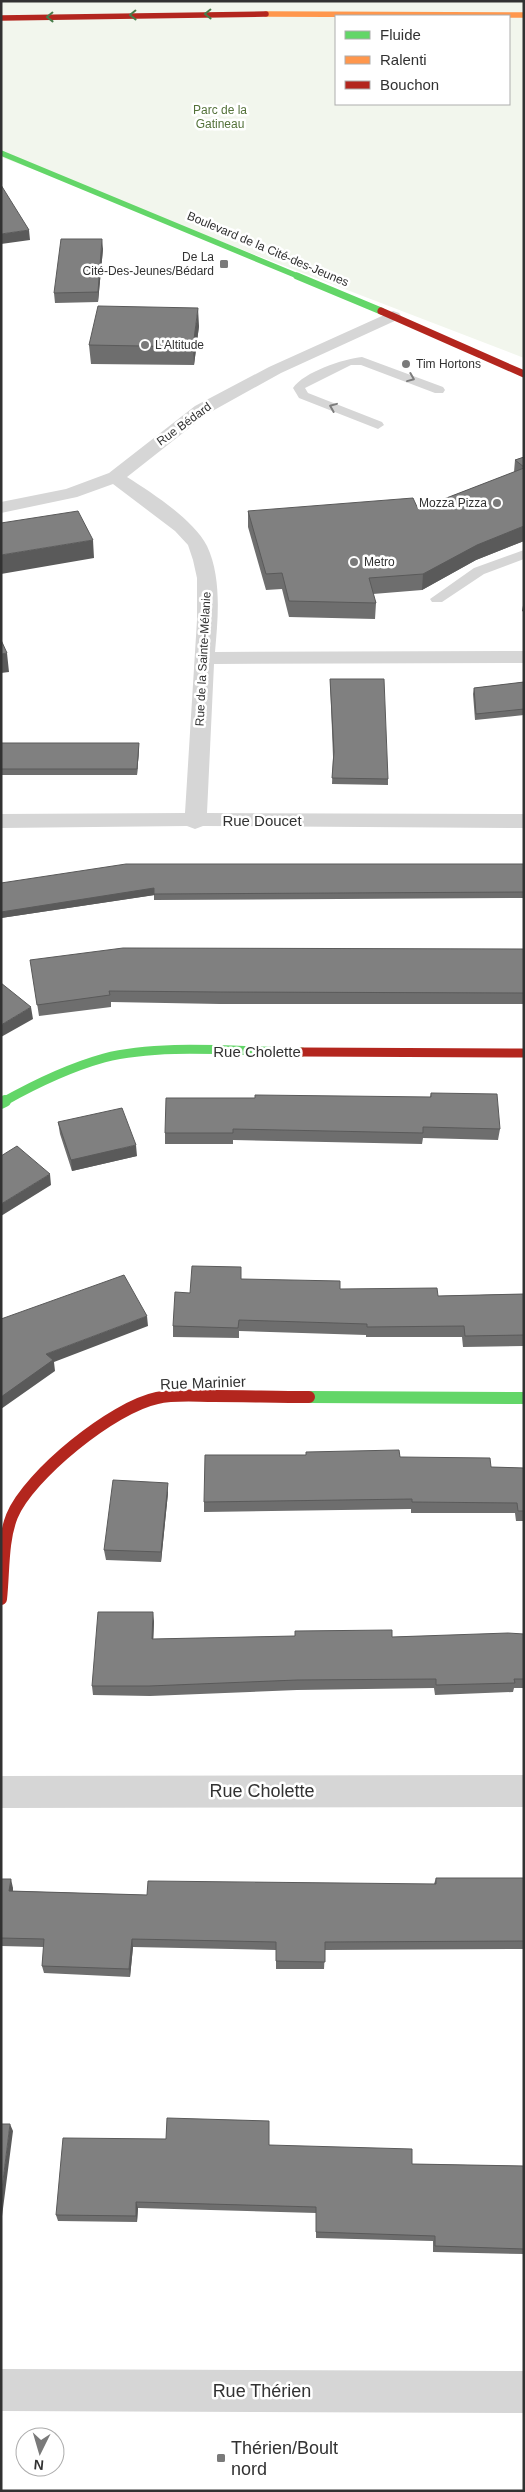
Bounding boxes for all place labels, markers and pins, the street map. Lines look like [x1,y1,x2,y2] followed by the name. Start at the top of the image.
[83,250,214,278] place label: De La Cité-Des-Jeunes/Bédard
[218,258,230,270] marker: De La Cité-Des-Jeunes/Bédard
[155,338,204,352] place label: L'Altitude
[139,339,151,351] marker: L'Altitude
[416,357,481,371] place label: Tim Hortons
[400,358,412,370] marker: Tim Hortons
[419,496,487,510] place label: Mozza Pizza
[491,497,503,509] marker: Mozza Pizza
[364,555,395,569] place label: Metro
[348,556,360,568] marker: Metro
[231,2438,338,2479] place label: Thérien/Boult nord
[215,2452,227,2464] marker: Thérien/Boult nord

